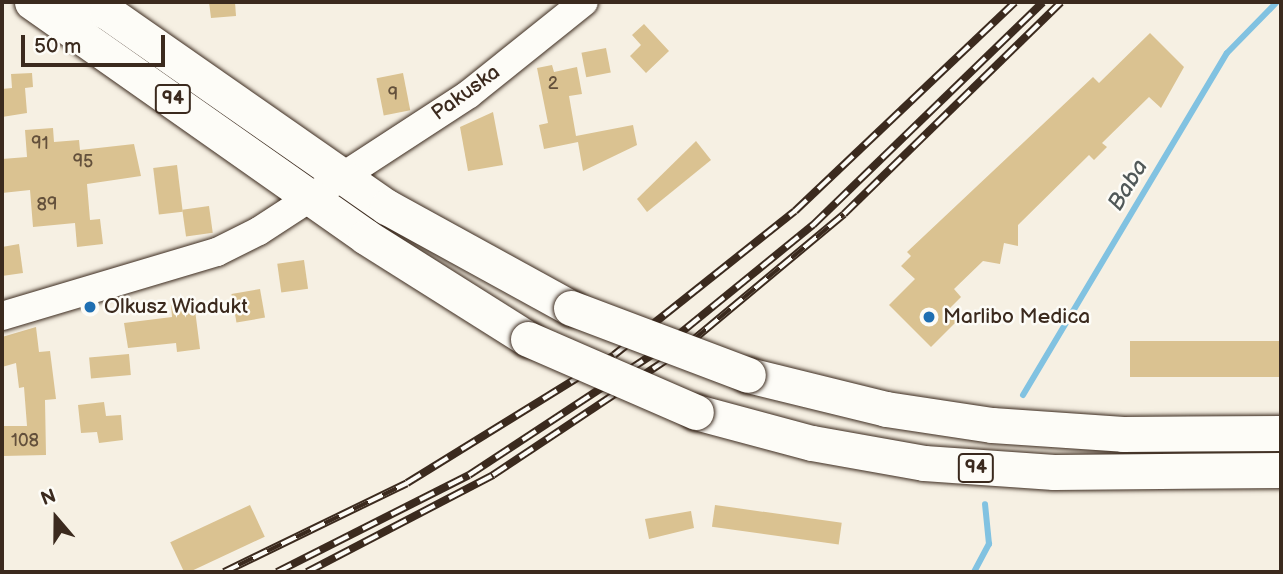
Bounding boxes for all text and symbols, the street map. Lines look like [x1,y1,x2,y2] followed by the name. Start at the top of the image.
[24,21,168,65] scale bar
[34,34,81,59] text: 50 m
[427,60,505,126] street label: Pakuska
[548,73,558,95] house number: 2
[154,83,192,114] road number: 94
[388,84,398,106] house number: 9
[31,133,49,155] house number: 91
[73,151,93,173] house number: 95
[1102,155,1154,215] water label: Baba
[37,194,57,216] house number: 89
[104,294,249,320] place label: Olkusz Wiadukt
[82,299,98,315] marker: Olkusz Wiadukt
[943,304,1090,330] place label: Marlibo Medica
[921,309,937,325] marker: Marlibo Medica
[11,430,39,452] house number: 108
[957,453,995,484] road number: 94
[21,483,91,553] north arrow
[38,485,59,511] text: N

